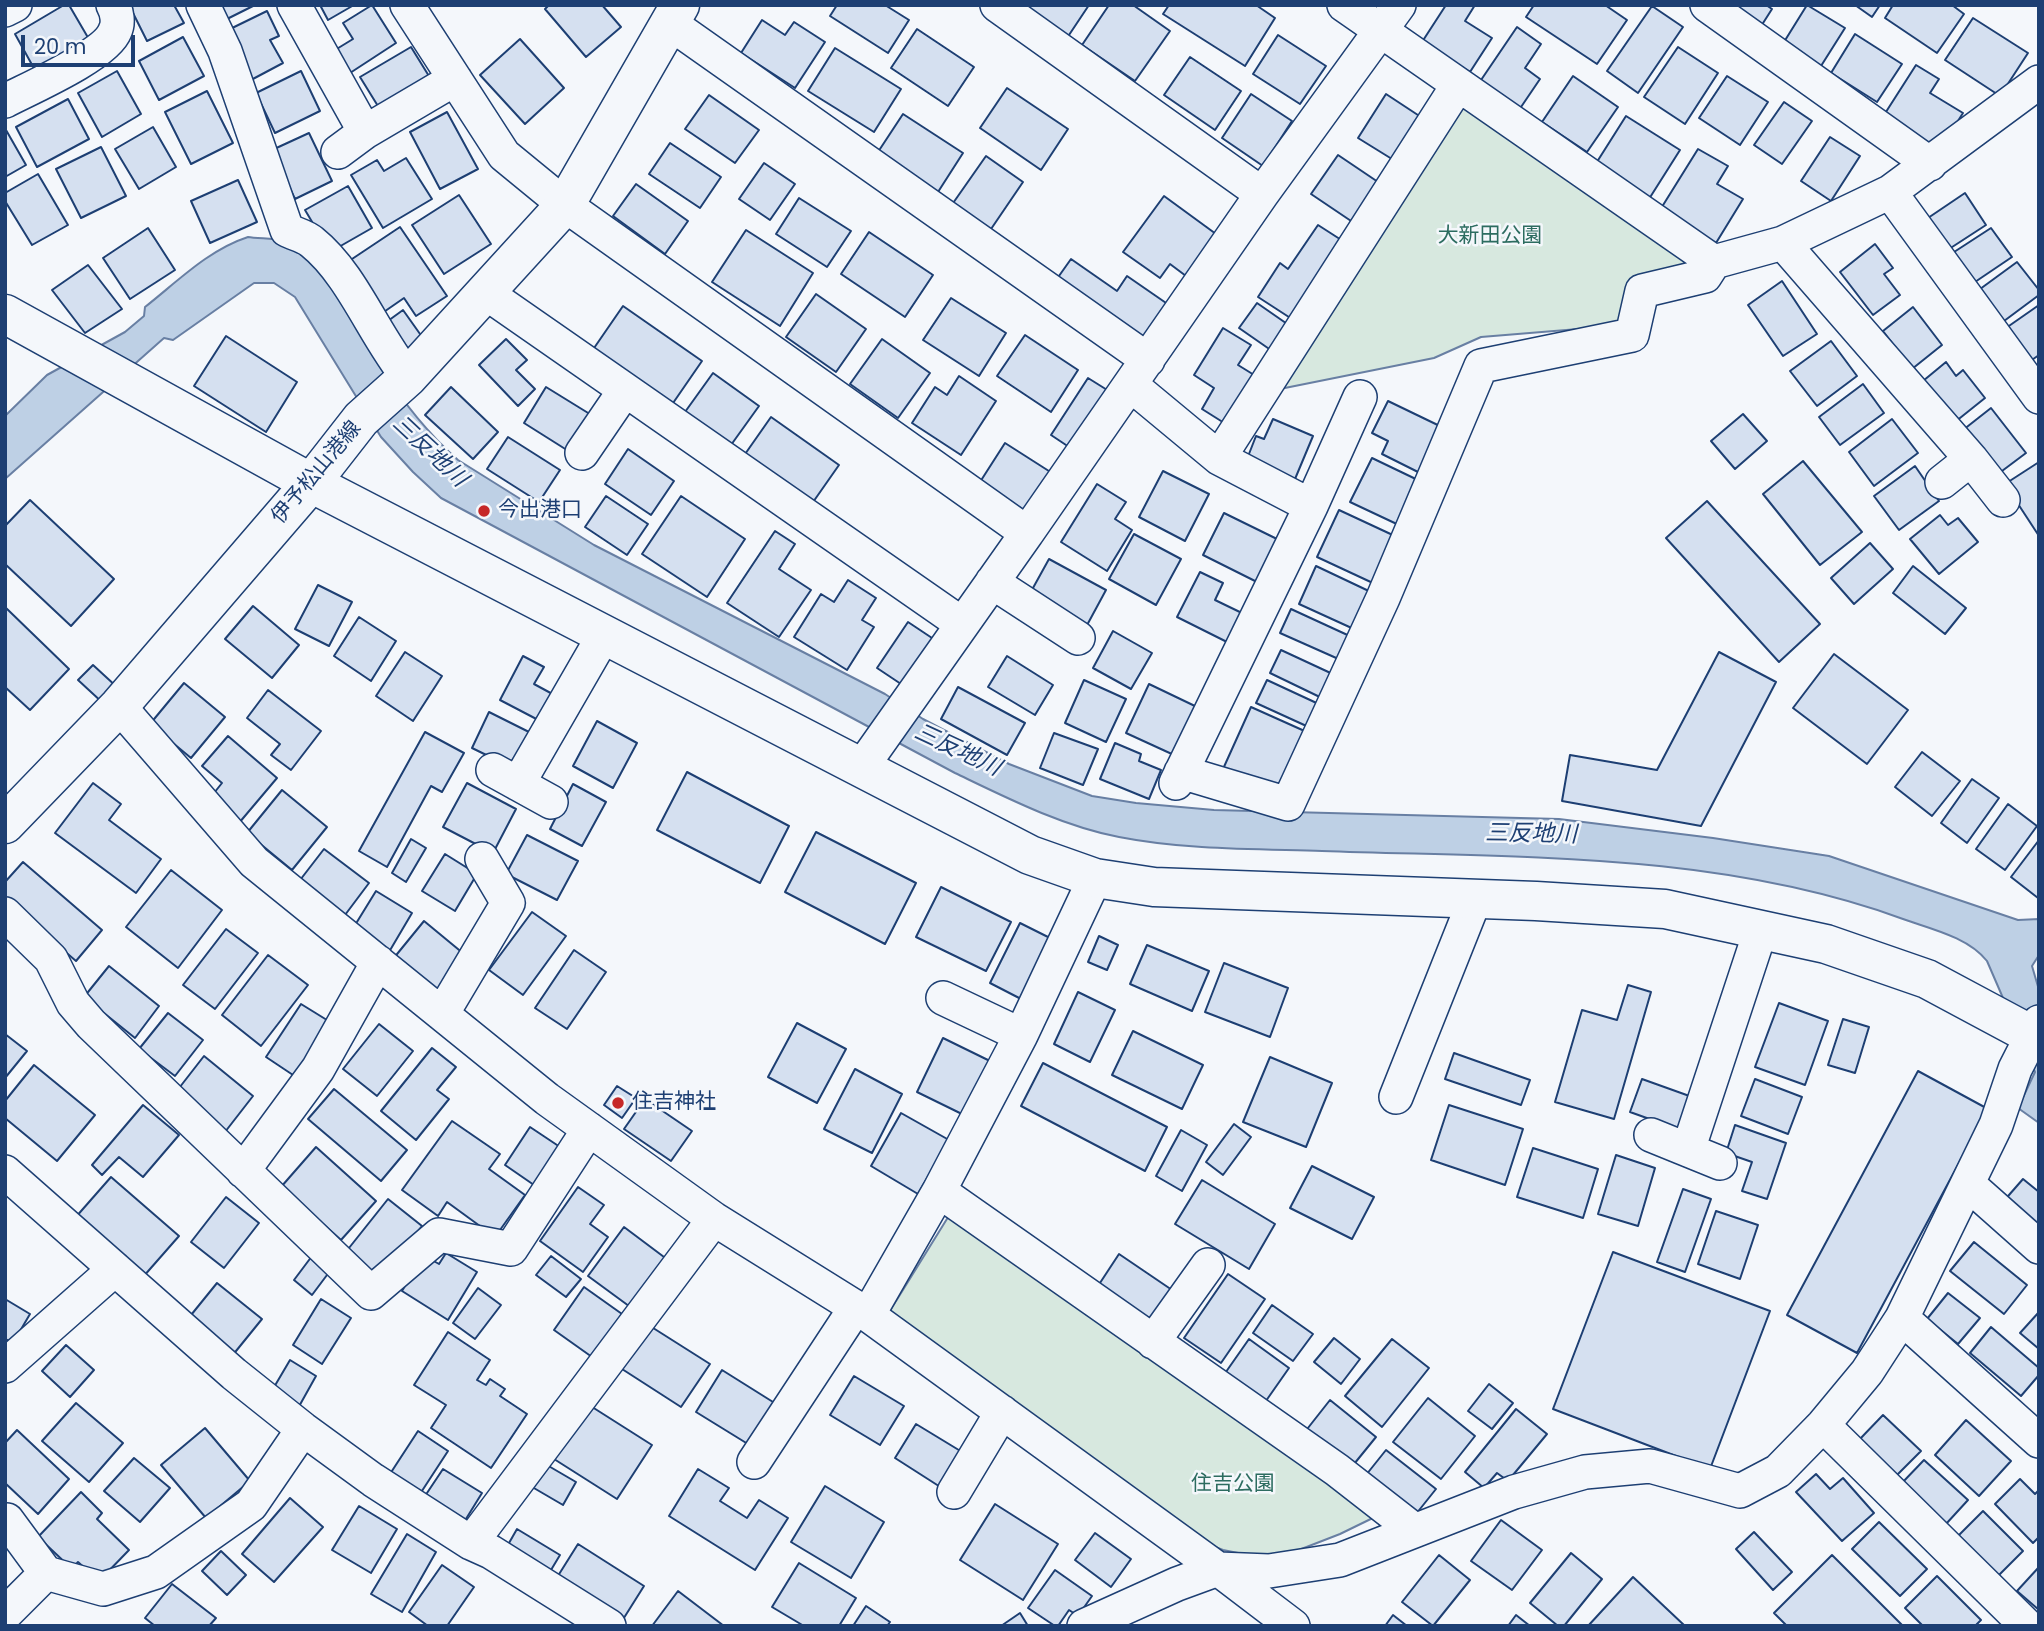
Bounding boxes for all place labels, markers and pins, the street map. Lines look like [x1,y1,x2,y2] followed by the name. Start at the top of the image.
[498,498,582,524] place label: 今出港口
[476,503,492,519] marker: 今出港口
[632,1090,716,1116] place label: 住吉神社
[610,1095,626,1111] marker: 住吉神社

